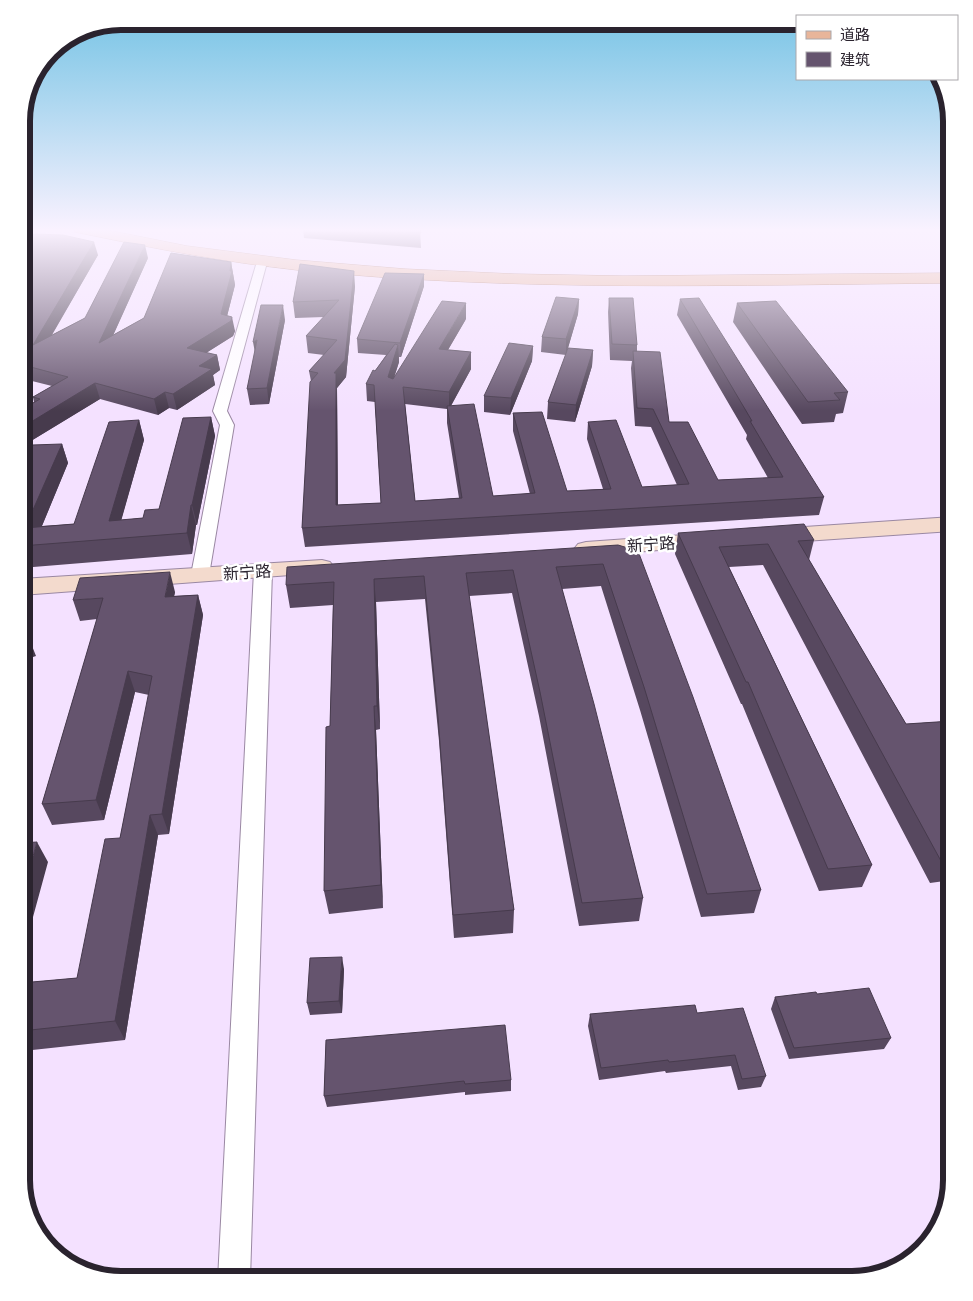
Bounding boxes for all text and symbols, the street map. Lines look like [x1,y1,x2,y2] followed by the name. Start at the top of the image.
[796,15,958,80] legend
[840,25,870,43] text: 道路
[840,50,870,68] text: 建筑
[626,532,676,555] street label: 新宁路
[222,560,272,583] street label: 新宁路

